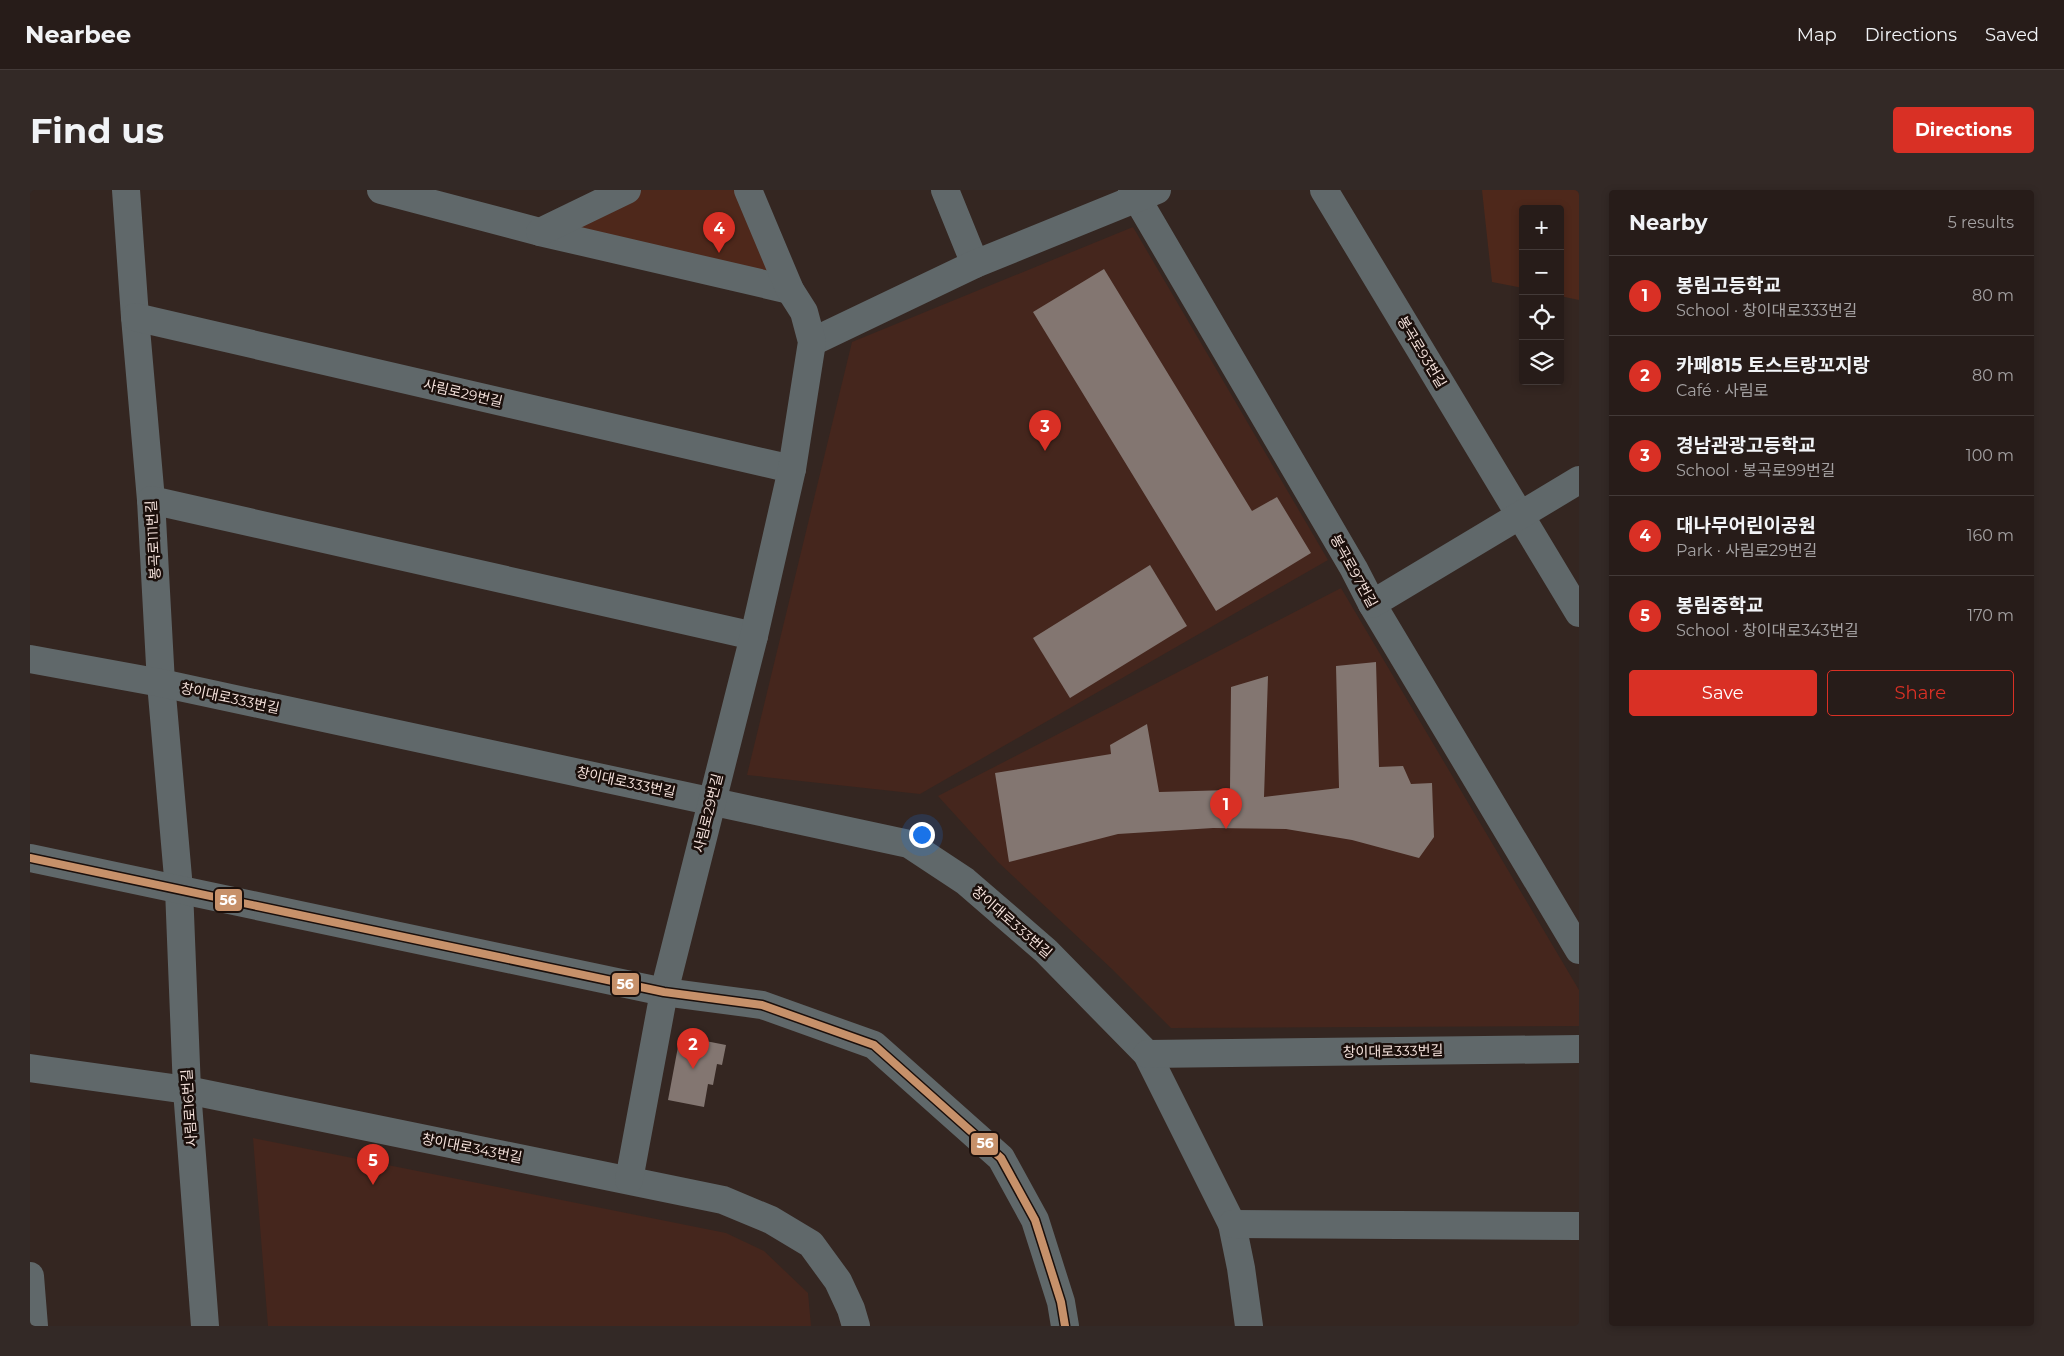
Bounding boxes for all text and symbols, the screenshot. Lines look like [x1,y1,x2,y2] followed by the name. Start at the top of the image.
[25,20,131,49] text: Nearbee
[1797,24,1837,46] text: Map
[1865,24,1957,46] text: Directions
[1985,24,2039,46] text: Saved
[1893,107,2034,153] button: Directions
[30,109,164,152] text: Find us
[1519,205,1564,385] map controls
[1519,205,1564,250] button: +
[1629,210,1708,235] text: Nearby
[703,212,735,253] pin: 4
[1948,213,2014,232] text: 5 results
[1519,250,1564,295] button: −
[1676,274,1781,297] text: 봉림고등학교
[1642,286,1648,305] text: 1
[1972,286,2014,305] text: 80 m
[1519,295,1564,340] button: locate
[1676,301,1858,320] text: School · 창이대로333번길
[1394,313,1450,391] street label: 봉곡로93번길
[1519,340,1564,385] button: layers
[1676,354,1870,377] text: 카페815 토스트랑꼬지랑
[1640,366,1650,385] text: 2
[1972,366,2014,385] text: 80 m
[422,375,504,411] street label: 사림로29번길
[1676,381,1768,400] text: Café · 사림로
[1029,410,1061,451] pin: 3
[1676,434,1816,457] text: 경남관광고등학교
[1640,446,1650,465] text: 3
[1966,446,2014,465] text: 100 m
[1676,461,1835,480] text: School · 봉곡로99번길
[142,500,164,580] street label: 봉곡로111번길
[1676,514,1816,537] text: 대나무어린이공원
[1639,526,1651,545] text: 4
[1967,526,2014,545] text: 160 m
[1326,531,1382,611] street label: 봉곡로97번길
[1676,541,1817,560] text: Park · 사림로29번길
[1676,594,1763,617] text: 봉림중학교
[1640,606,1650,625] text: 5
[1967,606,2014,625] text: 170 m
[1676,621,1859,640] text: School · 창이대로343번길
[1629,670,1817,716] button: Save
[1827,670,2014,716] button: Share
[179,679,281,717] street label: 창이대로333번길
[575,763,677,801] street label: 창이대로333번길
[689,772,727,854] street label: 사림로29번길
[1210,788,1242,829] pin: 1
[909,822,935,848] your location
[968,882,1056,962] street label: 창이대로333번길
[214,888,243,912] line badge: 56
[219,891,237,909] text: 56
[611,972,640,996] line badge: 56
[616,975,634,993] text: 56
[677,1028,709,1069] pin: 2
[1342,1041,1444,1061] street label: 창이대로333번길
[177,1068,201,1148] street label: 사림로16번길
[420,1129,524,1167] street label: 창이대로343번길
[970,1132,999,1156] line badge: 56
[976,1134,994,1152] text: 56
[357,1144,389,1185] pin: 5

